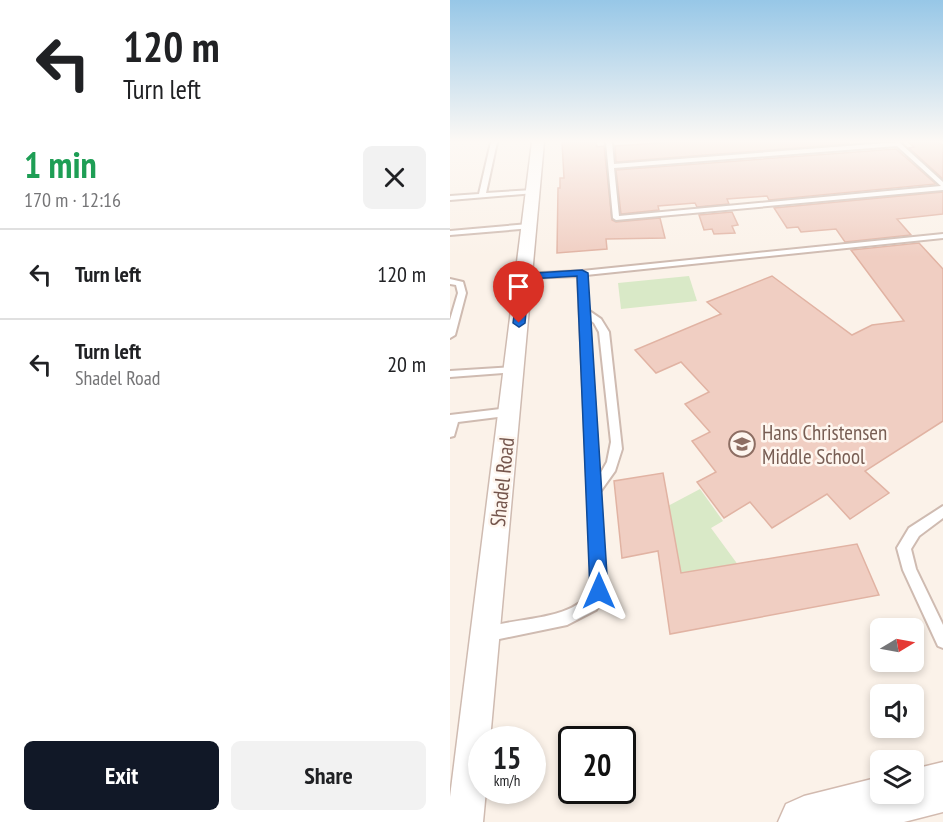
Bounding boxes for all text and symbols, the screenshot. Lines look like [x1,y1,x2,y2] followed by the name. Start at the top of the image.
[123,19,220,74] text: 120 m
[24,24,102,102] icon: left
[123,72,201,106] text: Turn left
[24,141,97,188] text: 1 min
[363,146,426,209] button: close
[24,187,121,213] text: 170 m · 12:16
[24,258,57,291] icon: left
[75,260,141,288] text: Turn left
[377,260,426,288] text: 120 m
[493,261,544,323] pin
[502,270,535,303] icon: arrive
[75,337,141,365] text: Turn left
[24,348,57,381] icon: left
[387,350,426,378] text: 20 m
[75,365,160,391] text: Shadel Road
[762,419,887,470] place label: Hans Christensen Middle School
[727,429,757,459] school or university icon: Hans Christensen Middle School
[484,436,520,528] street label: Shadel Road
[567,559,631,623] position arrow
[870,618,924,672] north arrow
[870,618,924,804] map controls
[870,684,924,738] button: sound
[558,726,636,804] speed limit sign: 20
[493,738,521,777] text: 15
[24,741,219,810] button: Exit
[231,741,426,810] button: Share
[870,750,924,804] button: layers
[494,771,520,790] text: km/h

